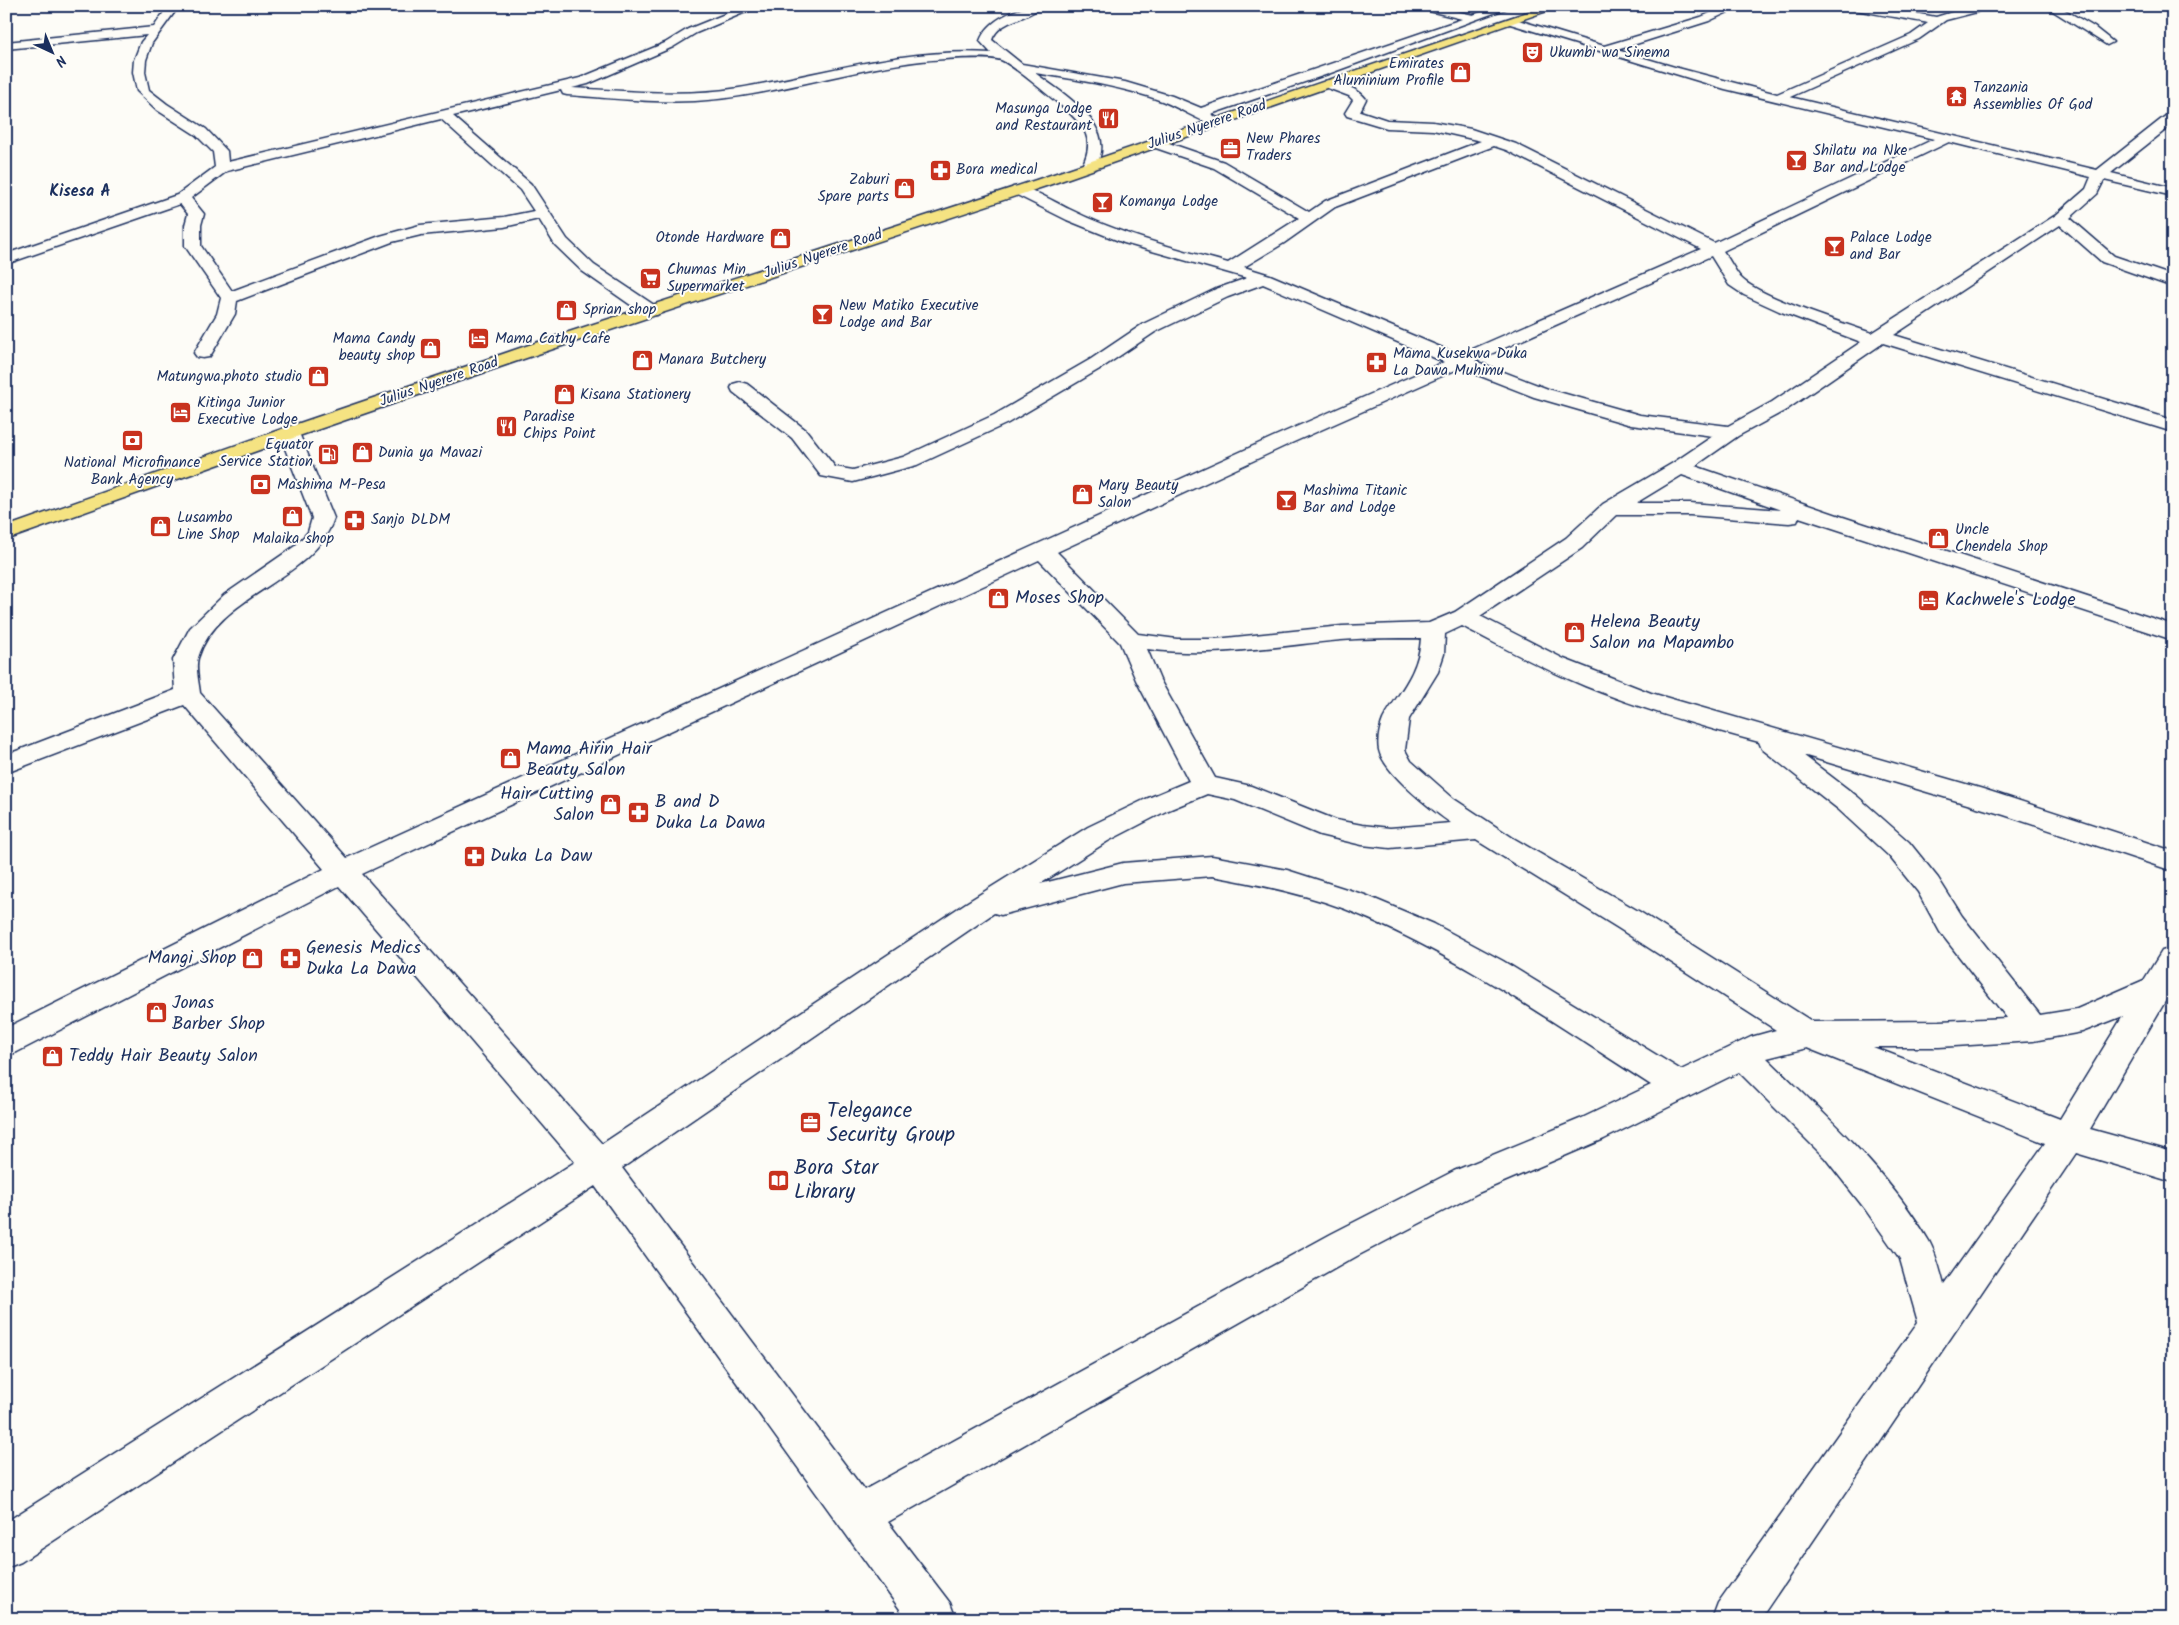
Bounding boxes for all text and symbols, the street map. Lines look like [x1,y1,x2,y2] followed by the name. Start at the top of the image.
[28,28,78,78] north arrow
[1521,41,1545,65] theatre icon: Ukumbi wa Sinema
[1549,41,1670,65] place label: Ukumbi wa Sinema
[49,50,71,72] text: N
[1333,52,1445,93] place label: Emirates Aluminium Profile
[1448,61,1472,85] shop icon: Emirates Aluminium Profile
[1973,76,2093,117] place label: Tanzania Assemblies Of God
[1945,85,1969,109] temple icon: Tanzania Assemblies Of God
[1144,93,1270,157] street label: Julius Nyerere Road
[995,97,1092,138] place label: Masunga Lodge and Restaurant
[1096,106,1120,130] restaurant icon: Masunga Lodge and Restaurant
[1246,127,1321,168] place label: New Phares Traders
[1218,136,1242,160] office icon: New Phares Traders
[1813,139,1908,180] place label: Shilatu na Nke Bar and Lodge
[1785,148,1809,172] bar icon: Shilatu na Nke Bar and Lodge
[928,158,952,182] pharmacy icon: Bora medical
[956,158,1038,182] place label: Bora medical
[818,168,890,209] place label: Zaburi Spare parts
[893,177,917,201] shop icon: Zaburi Spare parts
[50,179,110,204] district label: Kisesa A
[1091,190,1115,214] bar icon: Komanya Lodge
[1119,190,1218,214] place label: Komanya Lodge
[760,222,886,286] street label: Julius Nyerere Road
[656,226,764,250] place label: Otonde Hardware
[768,226,792,250] shop icon: Otonde Hardware
[1850,226,1932,267] place label: Palace Lodge and Bar
[1822,235,1846,259] bar icon: Palace Lodge and Bar
[667,258,746,299] place label: Chumas Min Supermarket
[639,267,663,291] supermarket icon: Chumas Min Supermarket
[839,294,979,335] place label: New Matiko Executive Lodge and Bar
[555,298,579,322] shop icon: Sprian shop
[583,298,656,322] place label: Sprian shop
[811,303,835,327] bar icon: New Matiko Executive Lodge and Bar
[333,327,416,368] place label: Mama Candy beauty shop
[467,327,491,351] hotel icon: Mama Cathy Cafe
[495,327,610,351] place label: Mama Cathy Cafe
[419,336,443,360] shop icon: Mama Candy beauty shop
[1393,342,1527,383] place label: Mama Kusekwa Duka La Dawa Muhimu
[630,348,654,372] shop icon: Manara Butchery
[658,348,767,372] place label: Manara Butchery
[376,350,502,414] street label: Julius Nyerere Road
[1365,351,1389,375] pharmacy icon: Mama Kusekwa Duka La Dawa Muhimu
[156,365,302,389] place label: Matungwa.photo studio
[306,365,330,389] shop icon: Matungwa.photo studio
[552,383,576,407] shop icon: Kisana Stationery
[580,383,692,407] place label: Kisana Stationery
[197,391,298,432] place label: Kitinga Junior Executive Lodge
[169,400,193,424] hotel icon: Kitinga Junior Executive Lodge
[523,405,596,446] place label: Paradise Chips Point
[495,414,519,438] restaurant icon: Paradise Chips Point
[120,428,144,452] bank icon: National Microfinance Bank Agency
[219,433,314,474] place label: Equator Service Station
[350,441,374,465] shop icon: Dunia ya Mavazi
[378,441,483,465] place label: Dunia ya Mavazi
[317,442,341,466] fuel station icon: Equator Service Station
[64,451,200,492] place label: National Microfinance Bank Agency
[249,473,273,497] bank icon: Mashima M-Pesa
[277,473,386,497] place label: Mashima M-Pesa
[1098,474,1179,515] place label: Mary Beauty Salon
[1303,479,1408,520] place label: Mashima Titanic Bar and Lodge
[1070,483,1094,507] shop icon: Mary Beauty Salon
[1275,488,1299,512] bar icon: Mashima Titanic Bar and Lodge
[281,504,305,528] shop icon: Malaika shop
[177,506,240,547] place label: Lusambo Line Shop
[343,508,367,532] pharmacy icon: Sanjo DLDM
[371,508,450,532] place label: Sanjo DLDM
[149,515,173,539] shop icon: Lusambo Line Shop
[1955,518,2048,559] place label: Uncle Chendela Shop
[252,527,334,551] place label: Malaika shop
[1927,527,1951,551] shop icon: Uncle Chendela Shop
[1015,584,1104,613] place label: Moses Shop
[987,586,1011,610] shop icon: Moses Shop
[1945,586,2076,615] place label: Kachwele's Lodge
[1917,588,1941,612] hotel icon: Kachwele's Lodge
[1590,608,1734,658] place label: Helena Beauty Salon na Mapambo
[1562,620,1586,644] shop icon: Helena Beauty Salon na Mapambo
[526,735,653,785] place label: Mama Airin Hair Beauty Salon
[498,747,522,771] shop icon: Mama Airin Hair Beauty Salon
[500,780,594,830] place label: Hair Cutting Salon
[655,788,765,838] place label: B and D Duka La Dawa
[598,792,622,816] shop icon: Hair Cutting Salon
[627,800,651,824] pharmacy icon: B and D Duka La Dawa
[490,842,593,871] place label: Duka La Daw
[462,844,486,868] pharmacy icon: Duka La Daw
[306,934,421,984] place label: Genesis Medics Duka La Dawa
[148,944,236,973] place label: Mangi Shop
[240,946,264,970] shop icon: Mangi Shop
[278,946,302,970] pharmacy icon: Genesis Medics Duka La Dawa
[172,989,265,1039] place label: Jonas Barber Shop
[144,1001,168,1025] shop icon: Jonas Barber Shop
[69,1042,258,1071] place label: Teddy Hair Beauty Salon
[41,1044,65,1068] shop icon: Teddy Hair Beauty Salon
[827,1095,955,1152] place label: Telegance Security Group
[799,1111,823,1135] office icon: Telegance Security Group
[794,1152,879,1209] place label: Bora Star Library
[766,1168,790,1192] library icon: Bora Star Library

